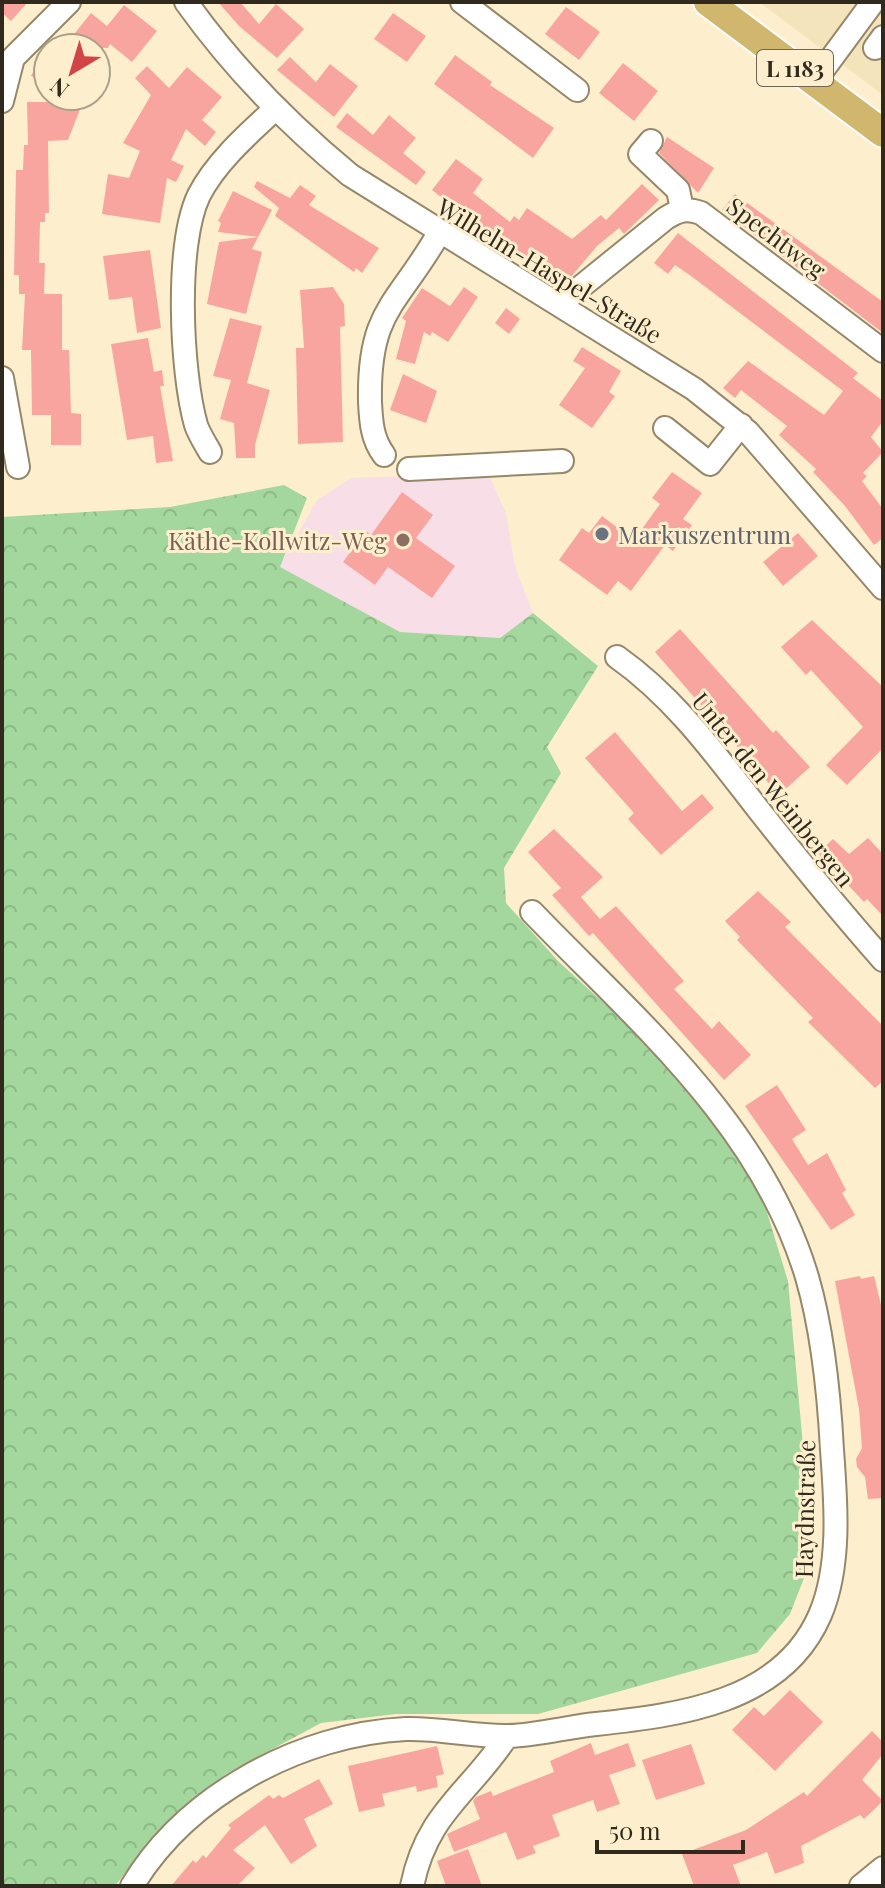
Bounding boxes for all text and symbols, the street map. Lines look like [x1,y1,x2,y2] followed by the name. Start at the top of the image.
[32,32,112,112] north arrow
[757,50,833,86] road number: L 1183
[43,72,75,105] text: N
[721,189,833,285] street label: Spechtweg
[431,190,668,350] street label: Wilhelm-Haspel-Straße
[618,518,791,550] place label: Markuszentrum
[168,524,387,556] place label: Käthe-Kollwitz-Weg
[593,525,611,543] marker: Markuszentrum
[394,531,412,549] marker: Käthe-Kollwitz-Weg
[686,685,862,893] street label: Unter den Weinbergen
[787,1440,821,1578] street label: Haydnstraße
[597,1804,743,1854] scale bar
[609,1814,661,1846] text: 50 m

